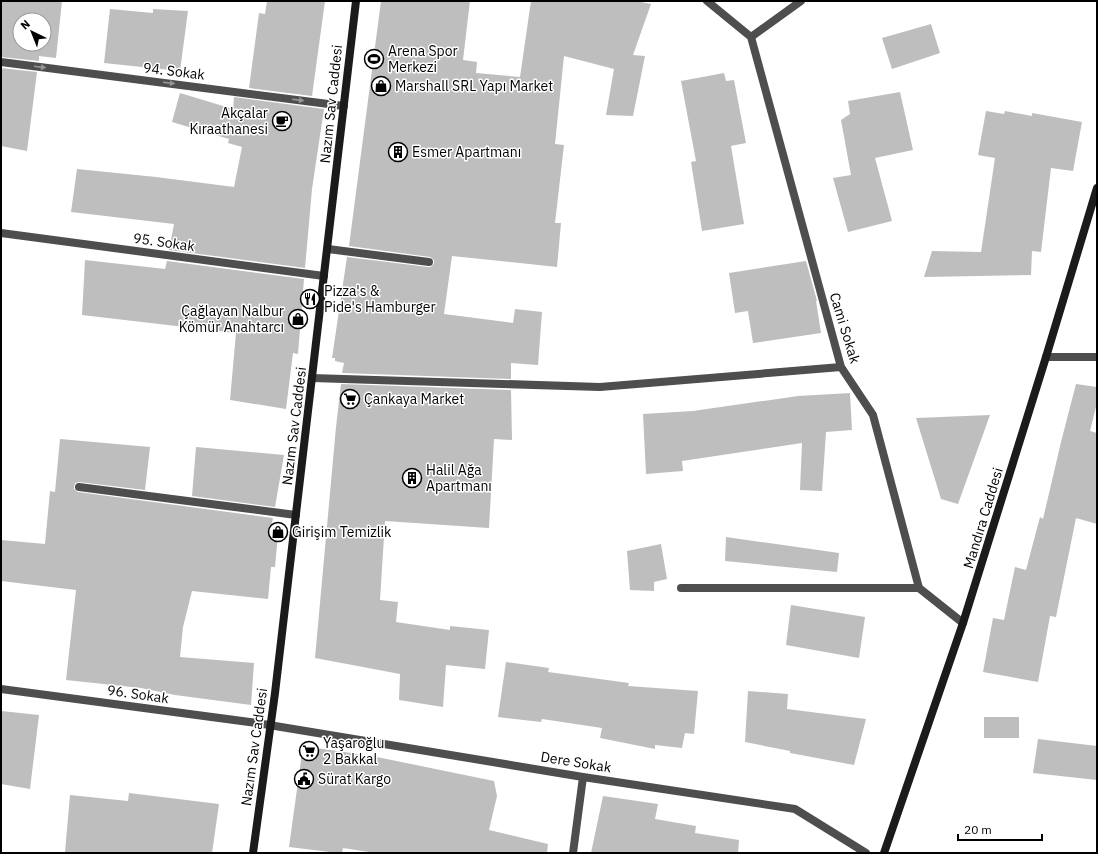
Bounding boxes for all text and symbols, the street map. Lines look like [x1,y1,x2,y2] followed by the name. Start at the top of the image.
[12,12,52,52] north arrow
[17,17,33,33] text: N
[388,42,458,76] place label: Arena Spor Merkezi
[316,44,346,164] street label: Nazım Sav Caddesi
[363,48,385,70] sports icon: Arena Spor Merkezi
[142,58,206,84] street label: 94. Sokak
[34,64,46,70] one-way arrow
[370,75,392,97] shop icon: Marshall SRL Yapı Market
[395,77,553,95] place label: Marshall SRL Yapı Market
[163,80,175,87] one-way arrow
[292,97,304,103] one-way arrow
[189,104,268,138] place label: Akçalar Kıraathanesi
[271,110,293,132] cafe icon: Akçalar Kıraathanesi
[387,141,409,163] building icon: Esmer Apartmanı
[412,143,521,161] place label: Esmer Apartmanı
[132,229,197,255] street label: 95. Sokak
[324,282,436,316] place label: Pizza's & Pide's Hamburger
[299,288,321,310] restaurant icon: Pizza's & Pide's Hamburger
[826,290,865,366] street label: Cami Sokak
[179,302,284,336] place label: Çağlayan Nalbur Kömür Anahtarcı
[287,308,309,330] shop icon: Çağlayan Nalbur Kömür Anahtarcı
[278,366,310,486] street label: Nazım Sav Caddesi
[339,388,361,410] supermarket icon: Çankaya Market
[364,390,464,408] place label: Çankaya Market
[426,461,492,495] place label: Halil Ağa Apartmanı
[959,465,1007,571] street label: Mandıra Caddesi
[401,467,423,489] building icon: Halil Ağa Apartmanı
[267,521,289,543] shop icon: Girişim Temizlik
[292,523,392,541] place label: Girişim Temizlik
[106,681,171,707] street label: 96. Sokak
[237,687,271,807] street label: Nazım Sav Caddesi
[323,734,384,768] place label: Yaşaroğlu 2 Bakkal
[298,740,320,762] supermarket icon: Yaşaroğlu 2 Bakkal
[539,748,613,777] street label: Dere Sokak
[293,768,315,790] public building icon: Sürat Kargo
[318,770,391,788] place label: Sürat Kargo
[958,816,1042,842] scale bar
[964,822,992,837] text: 20 m

